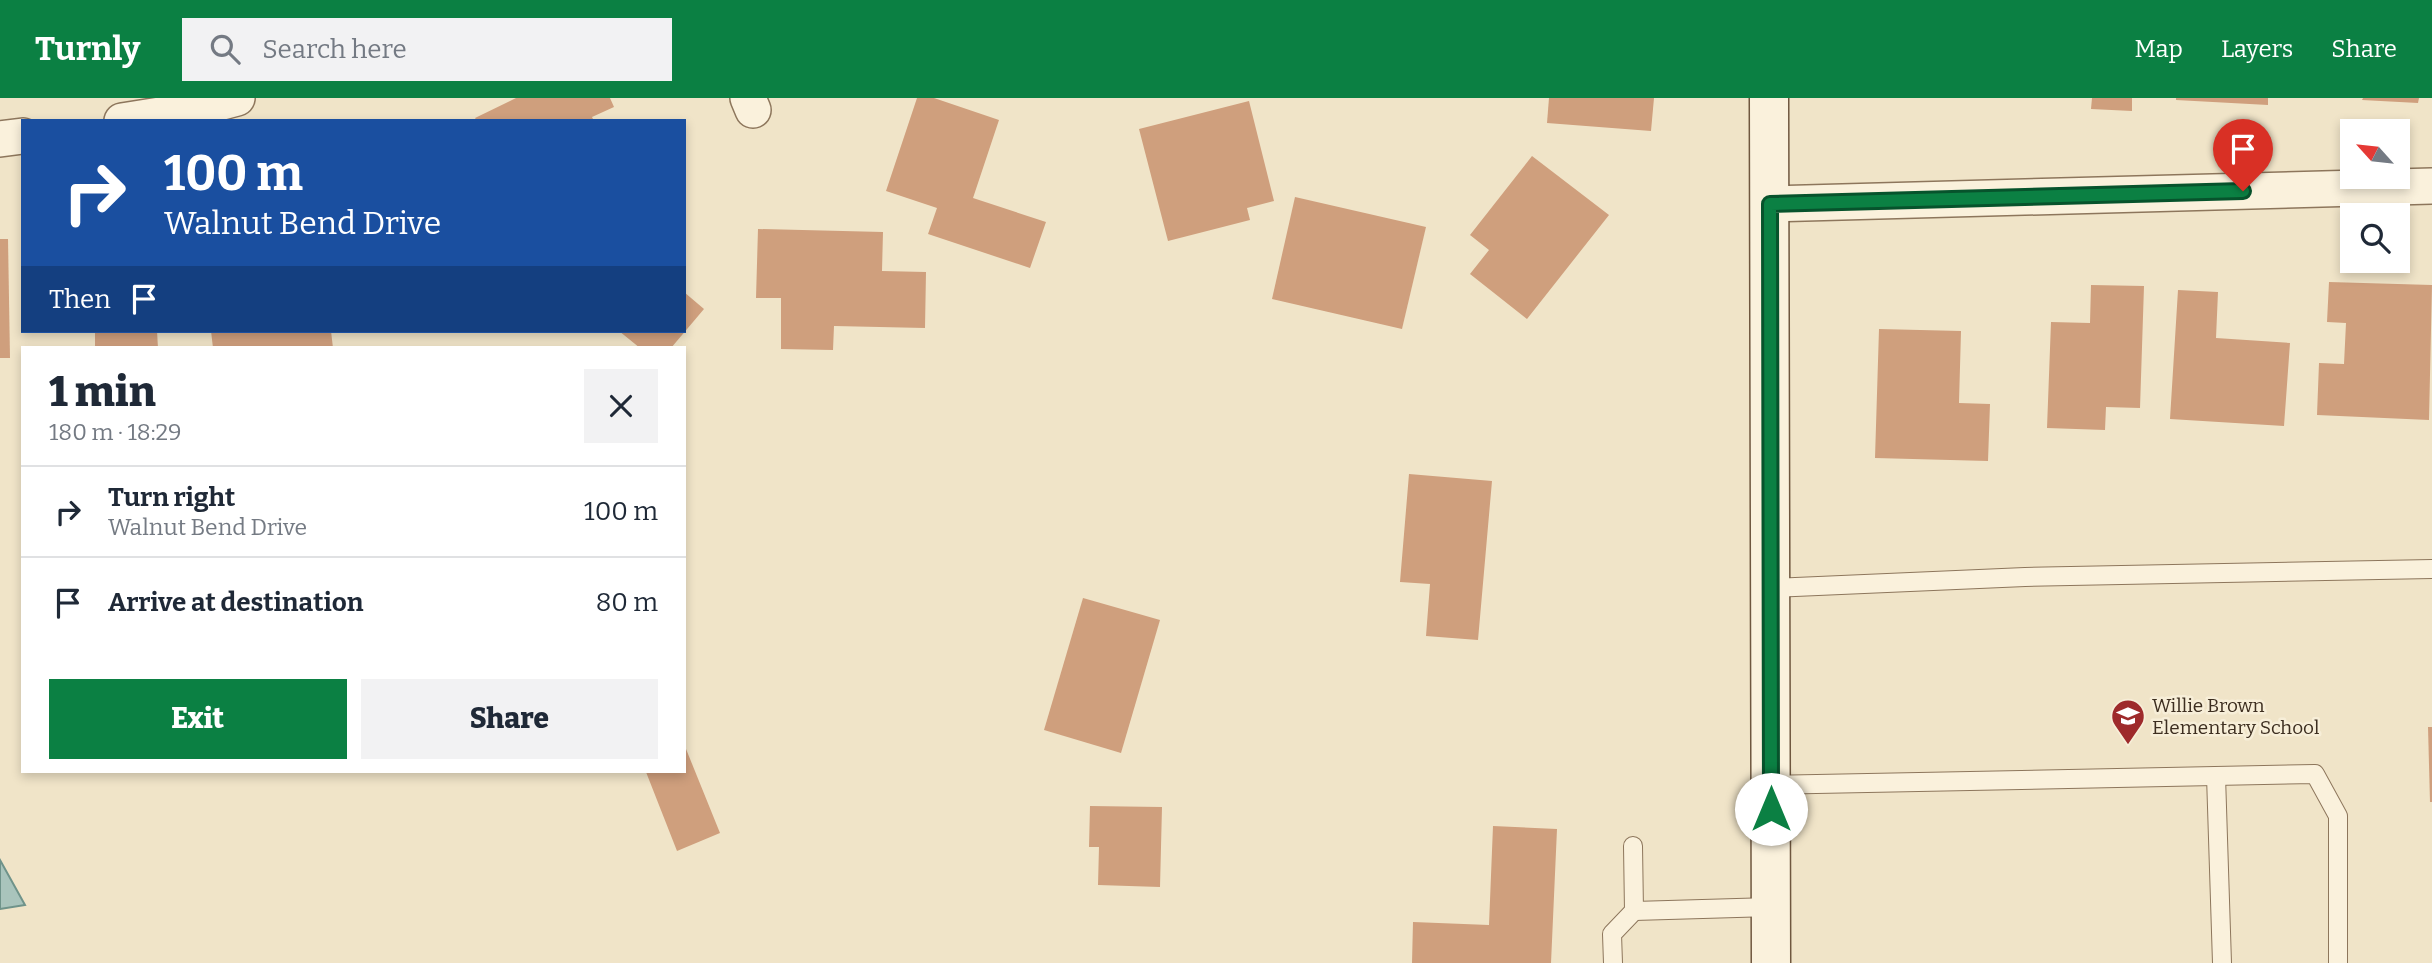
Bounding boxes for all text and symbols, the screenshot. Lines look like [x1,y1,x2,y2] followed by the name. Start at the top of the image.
[182,18,672,81] search box
[35,29,140,69] text: Turnly
[206,30,244,68] icon: search
[262,34,407,65] text: Search here
[2135,35,2183,63] text: Map
[2221,35,2293,63] text: Layers
[2331,35,2397,63] text: Share
[2213,119,2273,191] pin
[2340,119,2410,189] north arrow
[2340,119,2410,273] map controls
[2224,130,2262,168] icon: arrive
[164,144,303,203] text: 100 m
[49,147,140,238] icon: right
[2340,203,2410,273] button: search
[164,204,441,242] text: Walnut Bend Drive
[125,280,163,318] icon: arrive
[49,284,111,315] text: Then
[49,367,156,417] text: 1 min
[584,369,658,443] button: close
[49,418,182,446] text: 180 m · 18:29
[108,482,235,513] text: Turn right
[49,493,87,531] icon: right
[584,496,658,527] text: 100 m
[108,513,307,541] text: Walnut Bend Drive
[49,584,87,622] icon: arrive
[108,587,363,618] text: Arrive at destination
[596,587,658,618] text: 80 m
[49,679,347,759] button: Exit
[361,679,658,759] button: Share
[2152,694,2319,739] place label: Willie Brown Elementary School
[2109,697,2147,746] school or university icon: Willie Brown Elementary School
[1734,772,1808,846] position arrow

